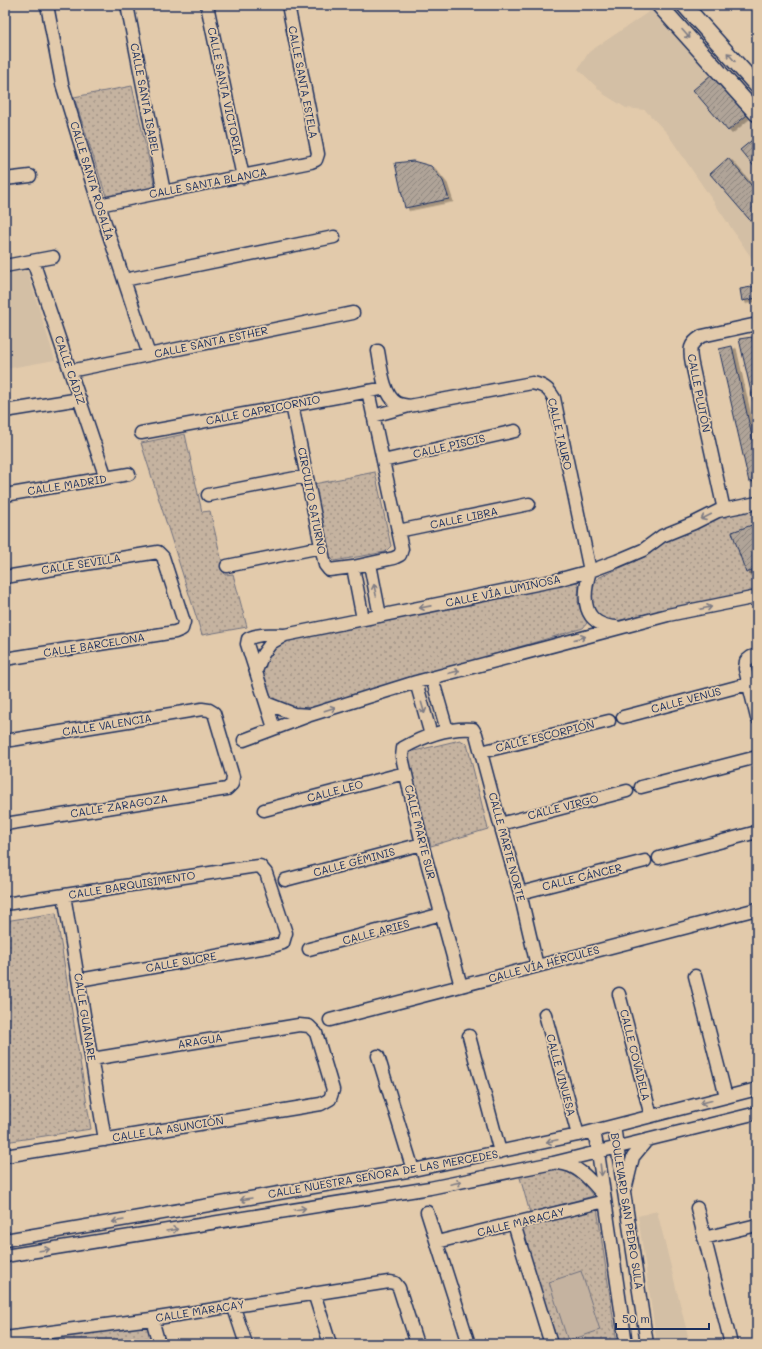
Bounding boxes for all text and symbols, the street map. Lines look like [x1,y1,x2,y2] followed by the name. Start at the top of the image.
[285,24,322,139] street label: CALLE SANTA ESTELA
[205,26,246,156] street label: CALLE SANTA VICTORIA
[681,28,690,38] one-way arrow
[127,42,164,156] street label: CALLE SANTA ISABEL
[726,52,736,62] one-way arrow
[67,119,118,242] street label: CALLE SANTA ROSALÍA
[148,164,268,201] street label: CALLE SANTA BLANCA
[153,322,269,361] street label: CALLE SANTA ESTHER
[52,333,89,407] street label: CALLE CÁDIZ
[685,352,714,433] street label: CALLE PLUTÓN
[204,391,322,428] street label: CALLE CAPRICORNIO
[545,396,576,472] street label: CALLE TAURO
[411,430,486,461] street label: CALLE PISCIS
[295,446,330,556] street label: CIRCUITO SATURNO
[26,471,108,498] street label: CALLE MADRID
[429,503,499,532] street label: CALLE LIBRA
[700,514,712,521] one-way arrow
[40,550,122,577] street label: CALLE SEVILLA
[444,571,562,610] street label: CALLE VÍA LUMINOSA
[371,583,379,596] one-way arrow
[418,603,431,611] one-way arrow
[699,603,712,611] one-way arrow
[42,629,146,660] street label: CALLE BARCELONA
[573,634,586,642] one-way arrow
[448,668,461,675] one-way arrow
[649,683,723,716] street label: CALLE VENUS
[420,702,427,715] one-way arrow
[323,705,336,712] one-way arrow
[61,710,153,739] street label: CALLE VALENCIA
[494,716,596,755] street label: CALLE ESCORPIÓN
[305,776,365,805] street label: CALLE LEO
[401,783,439,881] street label: CALLE MARTE SUR
[69,790,169,821] street label: CALLE ZARAGOZA
[526,790,600,823] street label: CALLE VIRGO
[486,791,529,903] street label: CALLE MARTE NORTE
[311,843,396,880] street label: CALLE GÉMINIS
[540,859,623,894] street label: CALLE CÁNCER
[67,867,197,902] street label: CALLE BARQUISIMENTO
[341,915,411,948] street label: CALLE ARIES
[487,941,601,986] street label: CALLE VÍA HÉRCULES
[144,948,217,975] street label: CALLE SUCRE
[71,972,100,1062] street label: CALLE GUANARE
[617,1008,654,1102] street label: CALLE COVADELA
[176,1030,224,1051] street label: ARAGUA
[543,1032,580,1118] street label: CALLE VINUESA
[699,1099,712,1106] one-way arrow
[111,1112,225,1145] street label: CALLE LA ASUNCIÓN
[608,1132,647,1290] street label: BOULEVARD SAN PEDRO SULA
[546,1137,559,1145] one-way arrow
[267,1146,499,1201] street label: CALLE NUESTRA SEÑORA DE LAS MERCEDES
[597,1163,605,1176] one-way arrow
[449,1179,462,1187] one-way arrow
[240,1195,253,1203] one-way arrow
[475,1203,566,1240] street label: CALLE MARACAY
[293,1205,306,1213] one-way arrow
[112,1217,125,1225] one-way arrow
[165,1226,178,1234] one-way arrow
[37,1246,50,1254] one-way arrow
[154,1296,246,1325] street label: CALLE MARACAY
[616,1305,709,1331] scale bar
[622,1310,650,1326] text: 50 m

